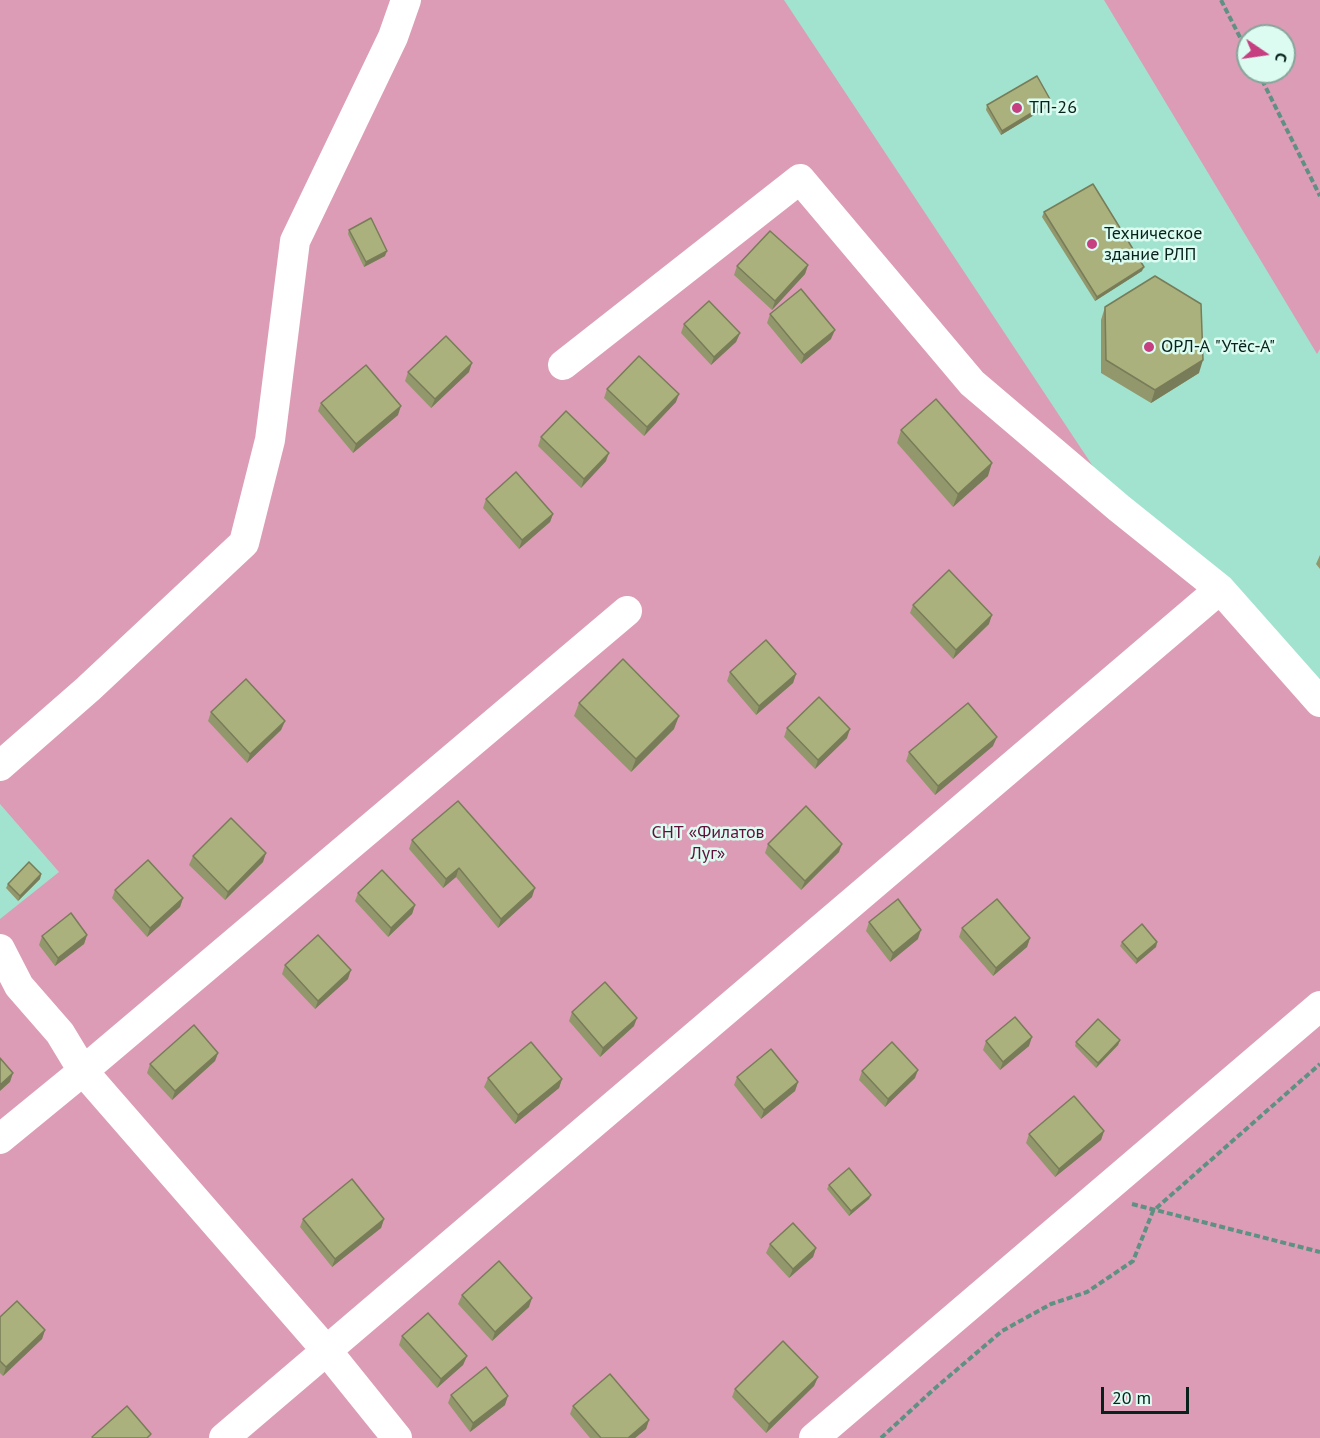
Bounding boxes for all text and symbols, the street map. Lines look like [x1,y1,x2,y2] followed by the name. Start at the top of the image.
[1236,24,1296,84] north arrow
[1271,51,1292,64] text: С
[1029,97,1077,119] place label: ТП-26
[1010,101,1024,115] marker: ТП-26
[1104,223,1202,266] place label: Техническое здание РЛП
[1085,237,1099,251] marker: Техническое здание РЛП
[1161,336,1275,358] place label: ОРЛ-А "Утёс-А"
[1142,340,1156,354] marker: ОРЛ-А "Утёс-А"
[651,822,765,864] park label: СНТ «Филатов Луг»
[1104,1375,1192,1413] scale bar
[1112,1386,1151,1409] text: 20 m

